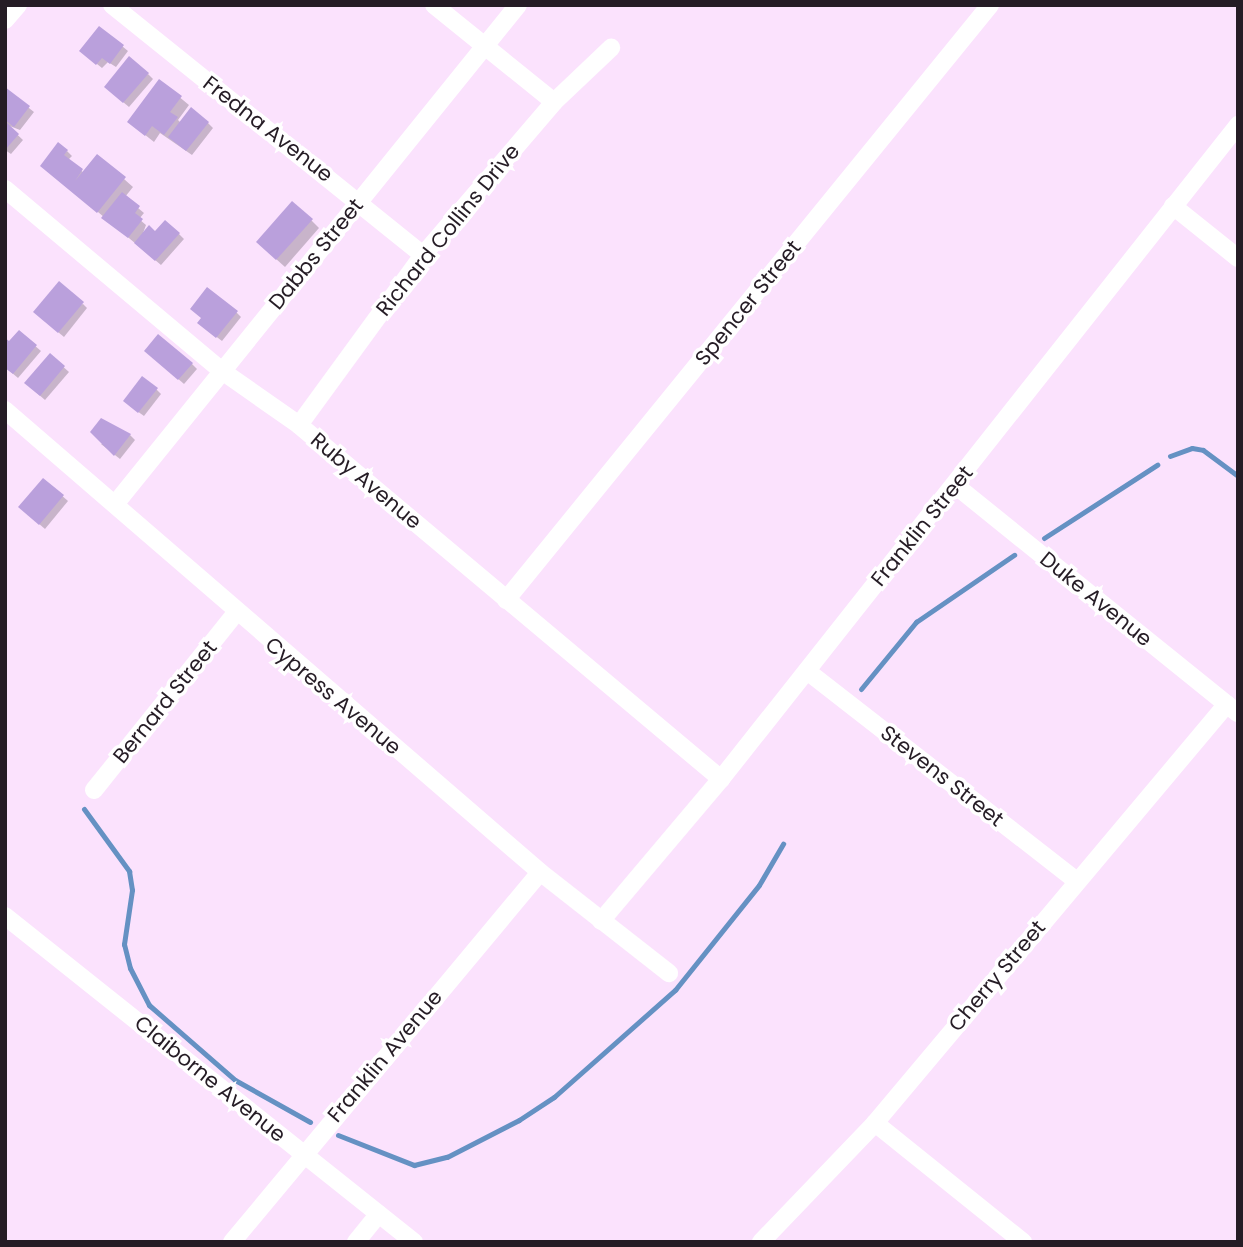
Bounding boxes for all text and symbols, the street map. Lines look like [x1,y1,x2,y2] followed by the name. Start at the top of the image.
[198,71,338,187] street label: Fredna Avenue
[371,139,525,321] street label: Richard Collins Drive
[264,193,368,315] street label: Dabbs Street
[690,235,806,371] street label: Spencer Street
[306,427,426,535] street label: Ruby Avenue
[866,461,978,591] street label: Franklin Street
[1035,546,1157,652] street label: Duke Avenue
[260,632,406,760] street label: Cypress Avenue
[108,636,222,768] street label: Bernard Street
[875,720,1009,832] street label: Stevens Street
[943,915,1051,1037] street label: Cherry Street
[322,985,448,1127] street label: Franklin Avenue
[129,1010,291,1148] street label: Claiborne Avenue

